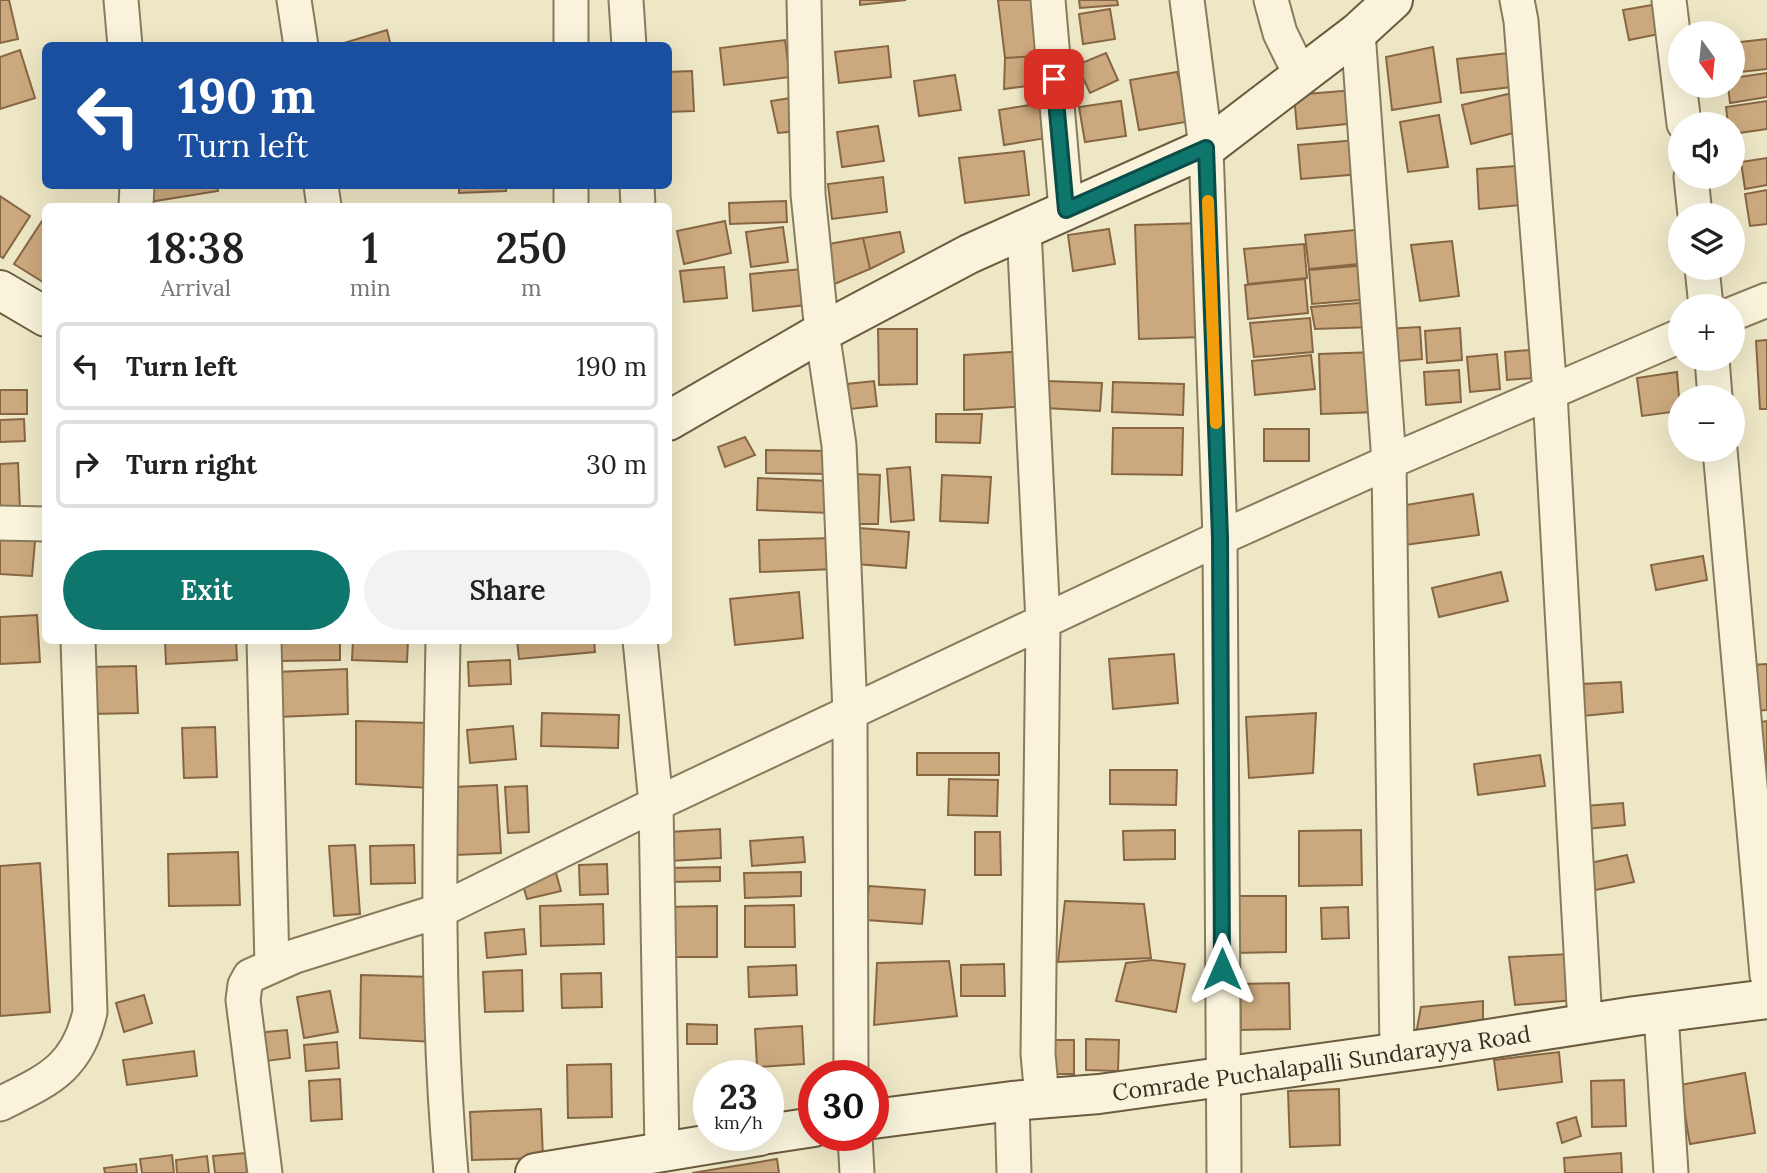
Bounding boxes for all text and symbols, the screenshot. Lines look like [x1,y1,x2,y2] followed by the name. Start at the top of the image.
[1668,21,1745,98] north arrow
[1668,21,1745,462] map controls
[1024,49,1084,109] pin
[1035,60,1073,98] icon: arrive
[178,64,315,126] text: 190 m
[63,70,154,161] icon: left
[1668,112,1745,189] button: sound
[178,125,308,166] text: Turn left
[1668,203,1745,280] button: layers
[147,221,245,275] text: 18:38
[362,221,378,275] text: 1
[496,221,567,275] text: 250
[161,273,231,302] text: Arrival
[350,273,391,302] text: min
[521,273,542,302] text: m
[1668,294,1745,371] button: +
[67,347,105,385] icon: left
[126,350,237,383] text: Turn left
[576,350,647,383] text: 190 m
[1668,385,1745,462] button: −
[67,445,105,483] icon: right
[126,448,257,481] text: Turn right
[586,448,647,481] text: 30 m
[63,550,350,630] button: Exit
[364,550,651,630] button: Share
[1185,932,1259,1006] position arrow
[1110,1018,1533,1107] street label: Comrade Puchalapalli Sundarayya Road
[798,1060,889,1151] speed limit sign: 30
[719,1074,758,1119] text: 23
[714,1111,763,1134] text: km/h

